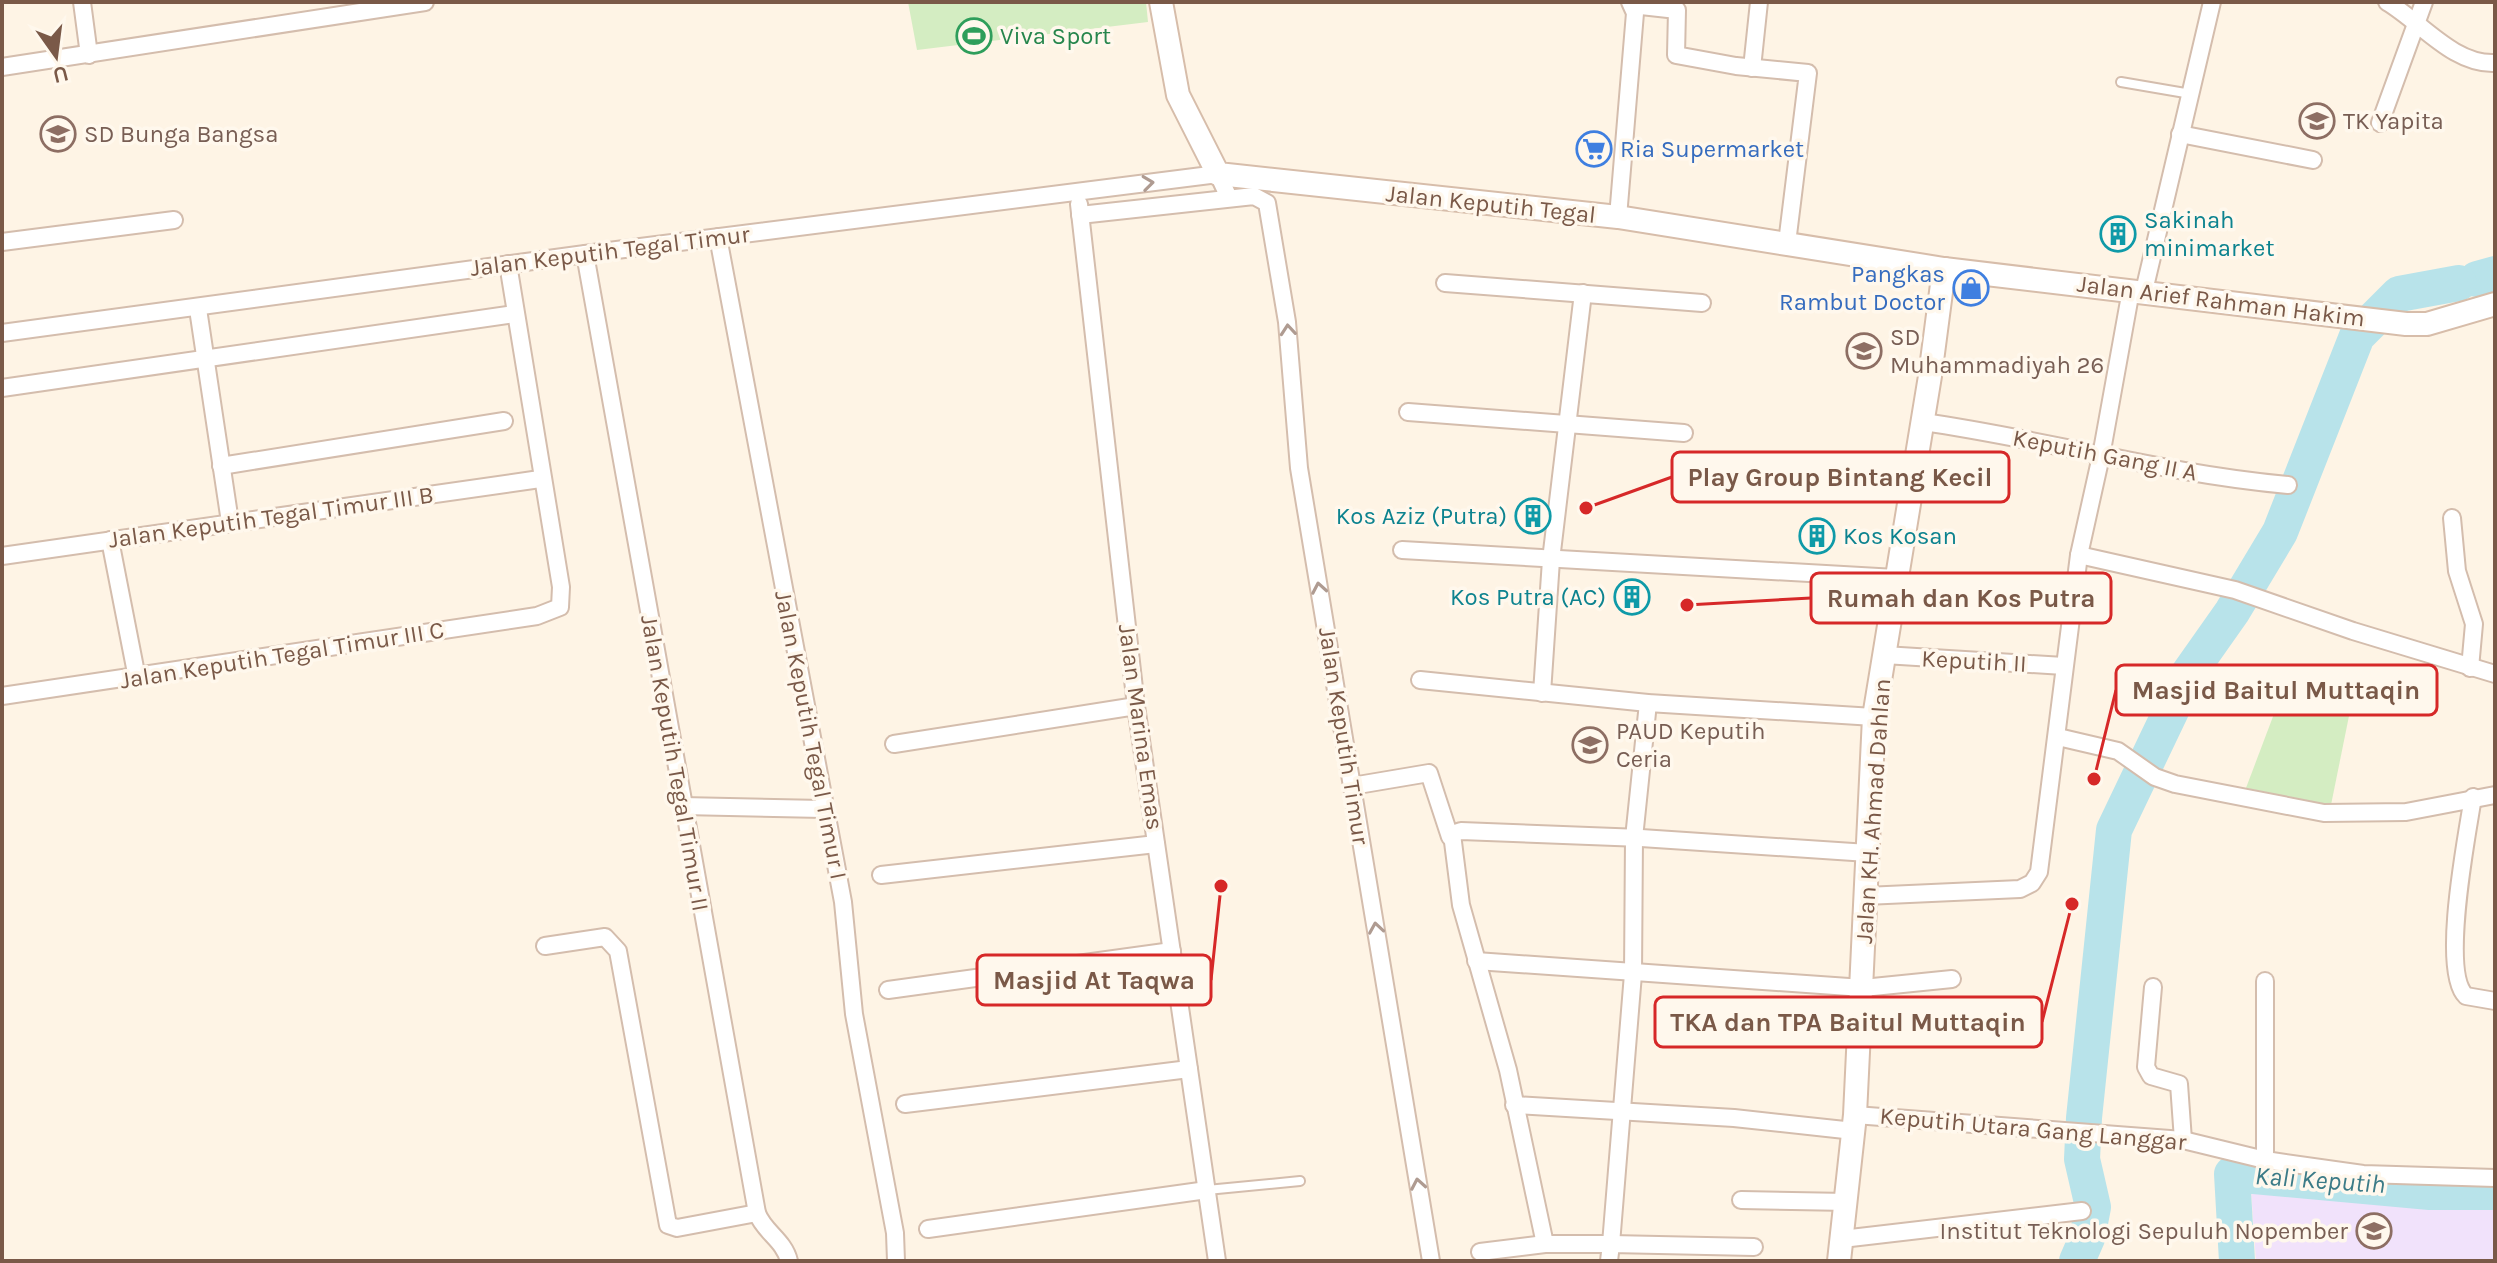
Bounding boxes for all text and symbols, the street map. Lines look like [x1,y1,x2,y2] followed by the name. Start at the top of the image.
[16,16,96,96] north arrow
[955,17,993,55] sports icon: Viva Sport
[1000,22,1111,50] place label: Viva Sport
[50,60,71,89] text: U
[2298,102,2336,140] school or university icon: TK Yapita
[2343,107,2444,135] place label: TK Yapita
[39,115,77,153] school or university icon: SD Bunga Bangsa
[84,120,278,148] place label: SD Bunga Bangsa
[1575,130,1613,168] supermarket icon: Ria Supermarket
[1620,135,1804,163] place label: Ria Supermarket
[1141,175,1155,192] one-way arrow
[1385,179,1597,229] street label: Jalan Keputih Tegal
[2144,206,2274,262] place label: Sakinah minimarket
[2099,215,2137,253] building icon: Sakinah minimarket
[469,220,752,282] street label: Jalan Keputih Tegal Timur
[1779,260,1945,316] place label: Pangkas Rambut Doctor
[1952,269,1990,307] shop icon: Pangkas Rambut Doctor
[2076,269,2366,333] street label: Jalan Arief Rahman Hakim
[1890,323,2104,379] place label: SD Muhammadiyah 26
[1279,324,1296,337] one-way arrow
[1845,332,1883,370] school or university icon: SD Muhammadiyah 26
[2010,423,2200,487] street label: Keputih Gang II A
[1672,452,2009,502] callout: Play Group Bintang Kecil
[1687,462,1993,493] text: Play Group Bintang Kecil
[107,480,435,554] street label: Jalan Keputih Tegal Timur III B
[1514,497,1552,535] building icon: Kos Aziz (Putra)
[1336,502,1507,530] place label: Kos Aziz (Putra)
[1798,517,1836,555] building icon: Kos Kosan
[1843,522,1957,550] place label: Kos Kosan
[1811,573,2111,623] callout: Rumah dan Kos Putra
[1613,578,1651,616] building icon: Kos Putra (AC)
[1311,582,1328,595] one-way arrow
[1450,583,1606,611] place label: Kos Putra (AC)
[1827,583,2095,614] text: Rumah dan Kos Putra
[769,588,853,882] street label: Jalan Keputih Tegal Timur I
[635,613,715,913] street label: Jalan Keputih Tegal Timur II
[118,616,446,694] street label: Jalan Keputih Tegal Timur III C
[1113,622,1169,832] street label: Jalan Marina Emas
[1313,625,1375,847] street label: Jalan Keputih Timur
[1921,644,2027,678] street label: Keputih II
[2116,665,2437,715] callout: Masjid Baitul Muttaqin
[2132,675,2420,706] text: Masjid Baitul Muttaqin
[1850,678,1896,944] street label: Jalan KH. Ahmad Dahlan
[1616,717,1765,773] place label: PAUD Keputih Ceria
[1571,726,1609,764] school or university icon: PAUD Keputih Ceria
[1368,921,1385,934] one-way arrow
[977,955,1211,1005] callout: Masjid At Taqwa
[993,965,1195,996] text: Masjid At Taqwa
[1655,997,2042,1047] callout: TKA dan TPA Baitul Muttaqin
[1670,1007,2026,1038] text: TKA dan TPA Baitul Muttaqin
[1879,1102,2188,1156] street label: Keputih Utara Gang Langgar
[2254,1160,2386,1200] water label: Kali Keputih
[1411,1177,1428,1191] one-way arrow
[2355,1212,2393,1250] school or university icon: Institut Teknologi Sepuluh Nopember
[1939,1217,2348,1245] place label: Institut Teknologi Sepuluh Nopember

